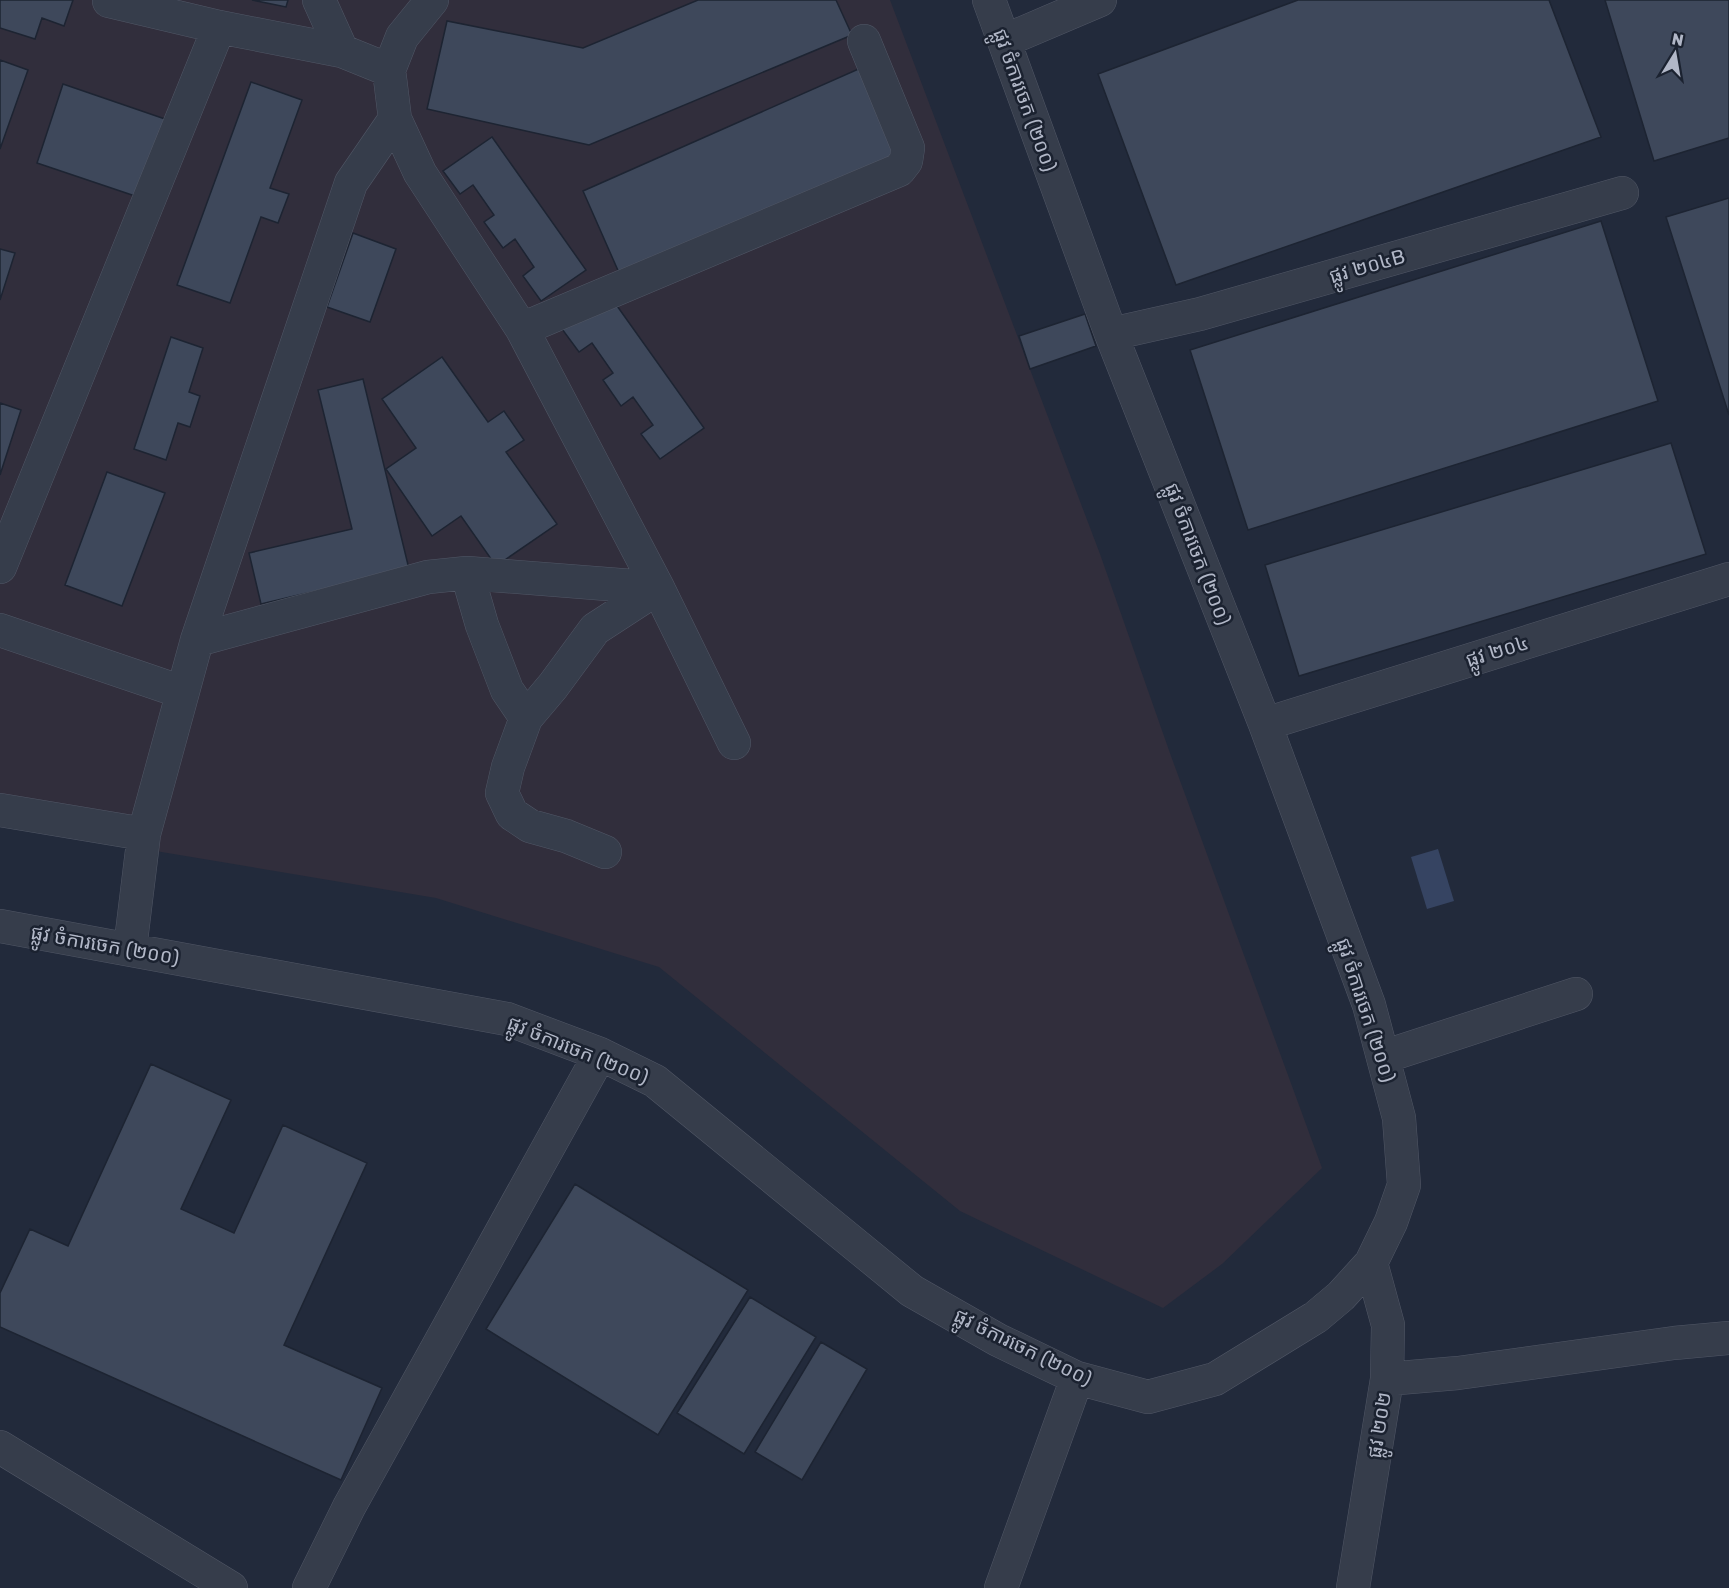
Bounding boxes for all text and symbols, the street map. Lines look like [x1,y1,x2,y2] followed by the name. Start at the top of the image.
[1645,24,1705,84] north arrow
[982,25,1062,177] street label: ផ្លូវ ចំការចេក (២០០)
[1670,29,1685,50] text: N
[1326,244,1410,295] street label: ផ្លូវ ២០៤B
[1153,480,1236,631] street label: ផ្លូវ ចំការចេក (២០០)
[1463,630,1533,679] street label: ផ្លូវ ២០៤
[28,920,181,977] street label: ផ្លូវ ចំការចេក (២០០)
[1325,935,1401,1087] street label: ផ្លូវ ចំការចេក (២០០)
[501,1011,652,1096] street label: ផ្លូវ ចំការចេក (២០០)
[947,1303,1096,1397] street label: ផ្លូវ ចំការចេក (២០០)
[1362,1390,1403,1461] street label: ផ្លូវ ២០២

